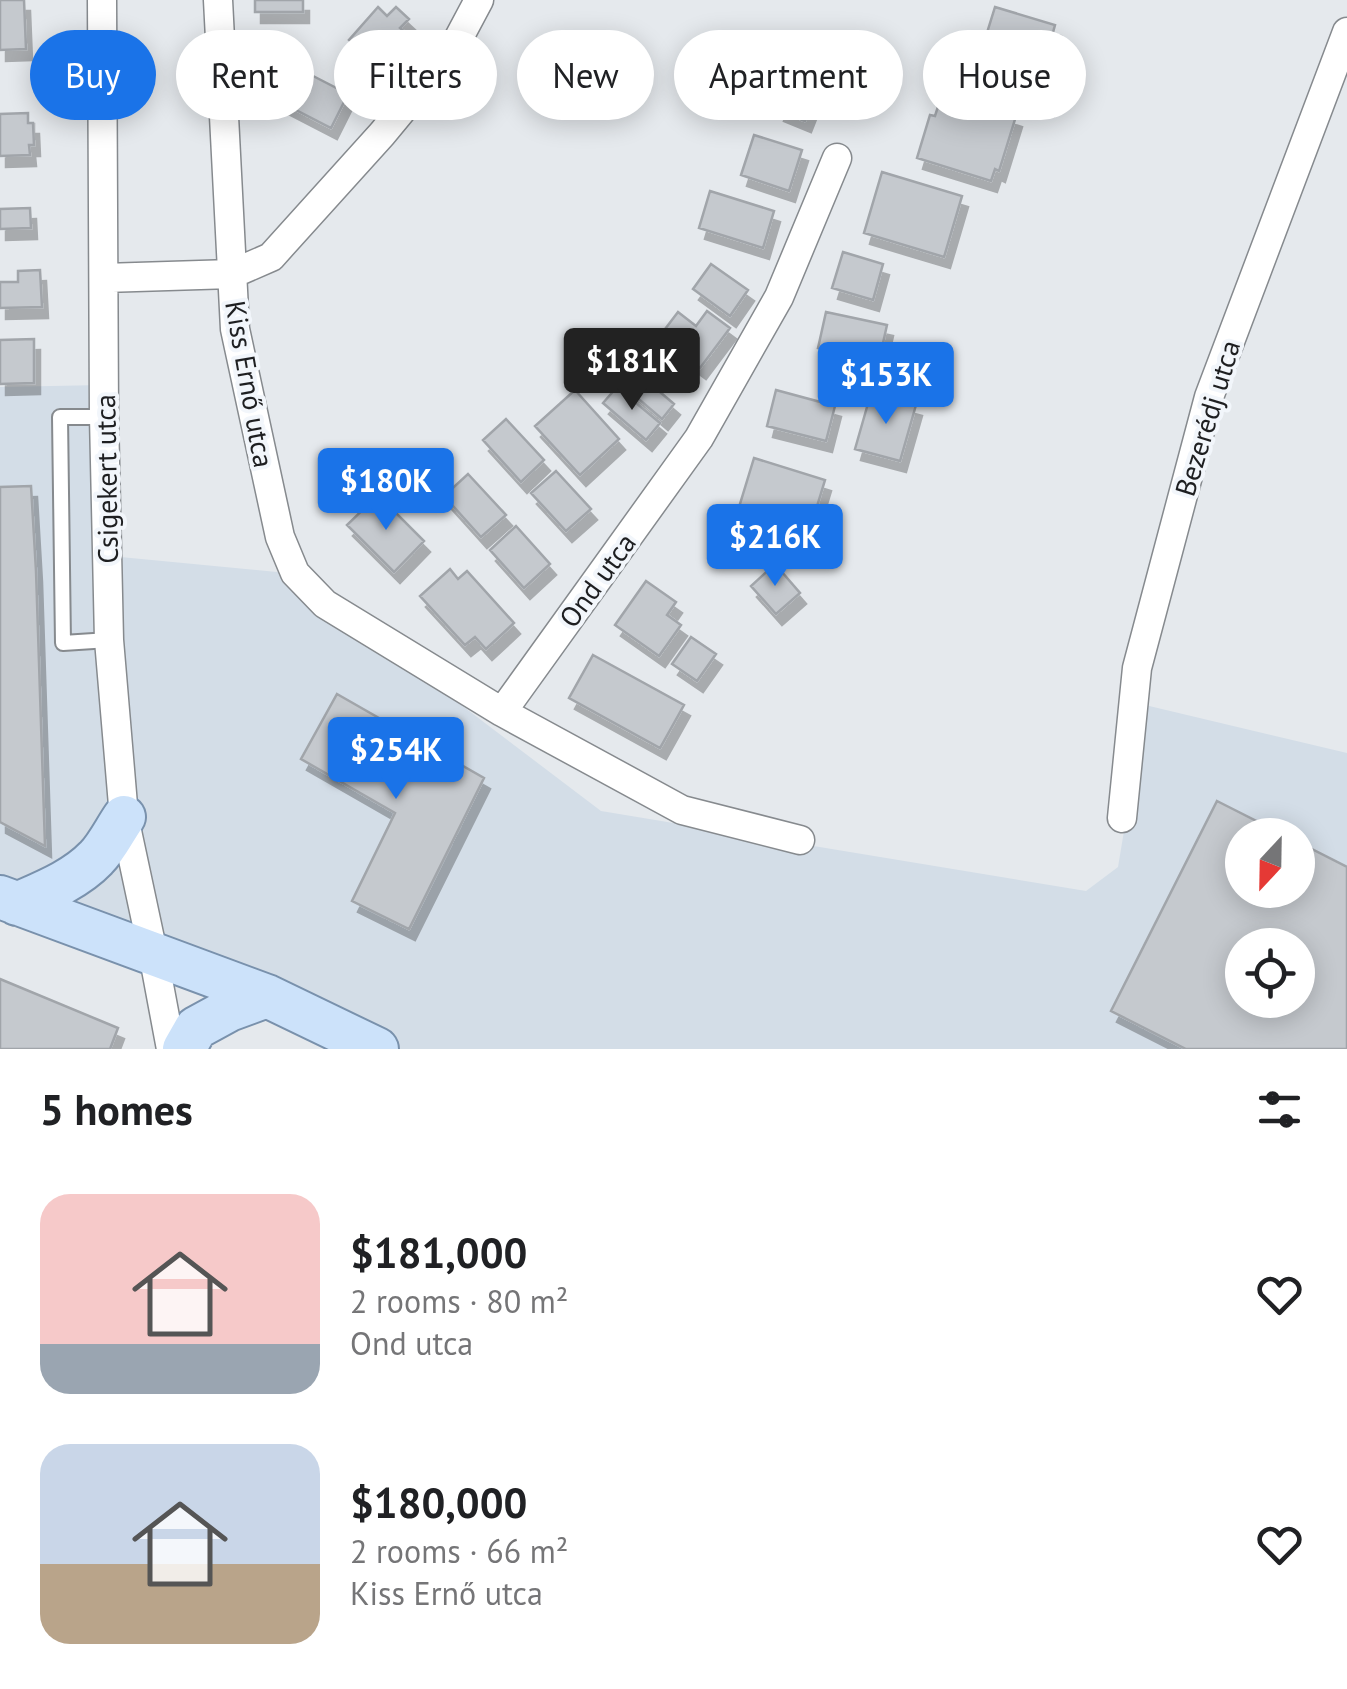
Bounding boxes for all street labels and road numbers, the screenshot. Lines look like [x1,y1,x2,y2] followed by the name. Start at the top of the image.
[217,298,283,470] street label: Kiss Ernő utca
[1166,336,1248,500] street label: Bezerédj utca
[86,394,126,564] street label: Csigekert utca
[550,526,644,634] street label: Ond utca

